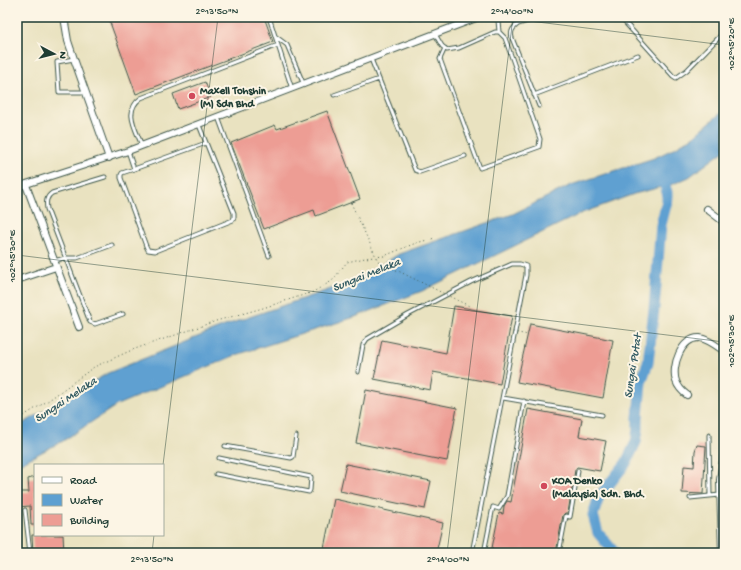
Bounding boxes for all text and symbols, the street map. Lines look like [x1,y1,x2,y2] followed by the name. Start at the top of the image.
[196,6,239,18] text: 2°13'50"N
[491,6,534,18] text: 2°14'00"N
[726,17,738,71] text: 102°15'20"E
[34,34,74,74] north arrow
[56,51,68,59] text: N
[200,86,267,111] place label: Maxell Tohshin (M) Sdn Bhd
[187,91,197,101] marker: Maxell Tohshin (M) Sdn Bhd
[7,229,19,283] text: 102°15'30"E
[331,255,404,296] water label: Sungai Melaka
[726,314,738,368] text: 102°15'30"E
[622,331,646,399] water label: Sungai Putat
[32,374,101,427] water label: Sungai Melaka
[34,464,164,536] legend
[70,475,97,489] text: Road
[551,476,645,501] place label: KOA Denko (Malaysia) Sdn. Bhd.
[539,481,549,491] marker: KOA Denko (Malaysia) Sdn. Bhd.
[70,495,104,509] text: Water
[69,515,109,529] text: Building
[131,554,174,566] text: 2°13'50"N
[427,554,470,566] text: 2°14'00"N

